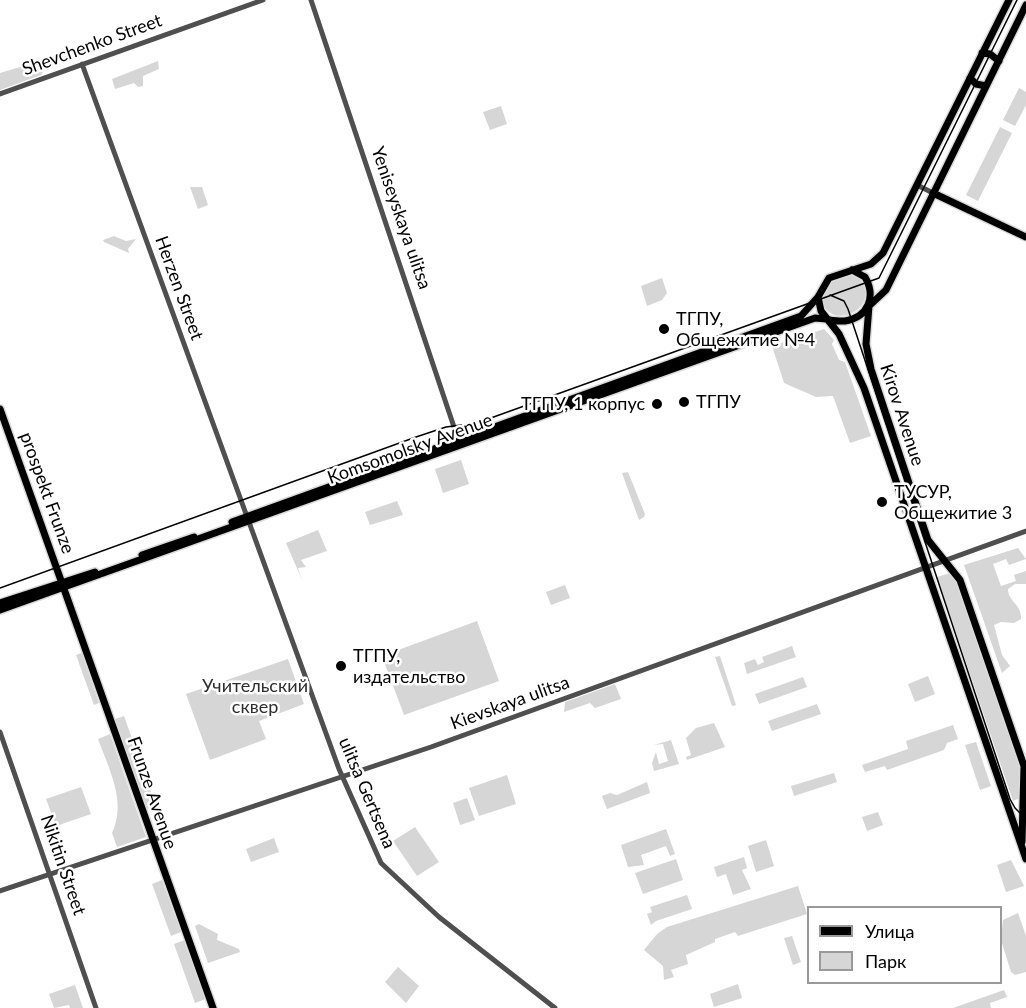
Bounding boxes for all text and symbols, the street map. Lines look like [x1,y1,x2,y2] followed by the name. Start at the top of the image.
[19,10,165,80] street label: Shevchenko Street
[366,144,436,292] street label: Yeniseyskaya ulitsa
[150,233,208,343] street label: Herzen Street
[676,308,815,350] place label: ТГПУ, Общежитие №4
[657,322,671,336] marker: ТГПУ, Общежитие №4
[875,361,929,469] street label: Kirov Avenue
[696,391,741,413] place label: ТГПУ
[521,393,645,415] place label: ТГПУ, 1 корпус
[677,395,691,409] marker: ТГПУ
[650,397,664,411] marker: ТГПУ, 1 корпус
[325,409,495,489] street label: Komsomolsky Avenue
[15,429,79,557] street label: prospekt Frunze
[894,481,1012,524] place label: ТУСУР, Общежитие 3
[875,495,889,509] marker: ТУСУР, Общежитие 3
[353,645,465,688] place label: ТГПУ, издательство
[334,659,348,673] marker: ТГПУ, издательство
[448,672,572,734] street label: Kievskaya ulitsa
[202,675,308,718] park label: Учительский сквер
[123,734,181,852] street label: Frunze Avenue
[334,734,400,852] street label: ulitsa Gertsena
[36,812,90,918] street label: Nikitin Street
[807,906,1002,984] legend
[865,920,915,942] text: Улица
[865,950,906,972] text: Парк

